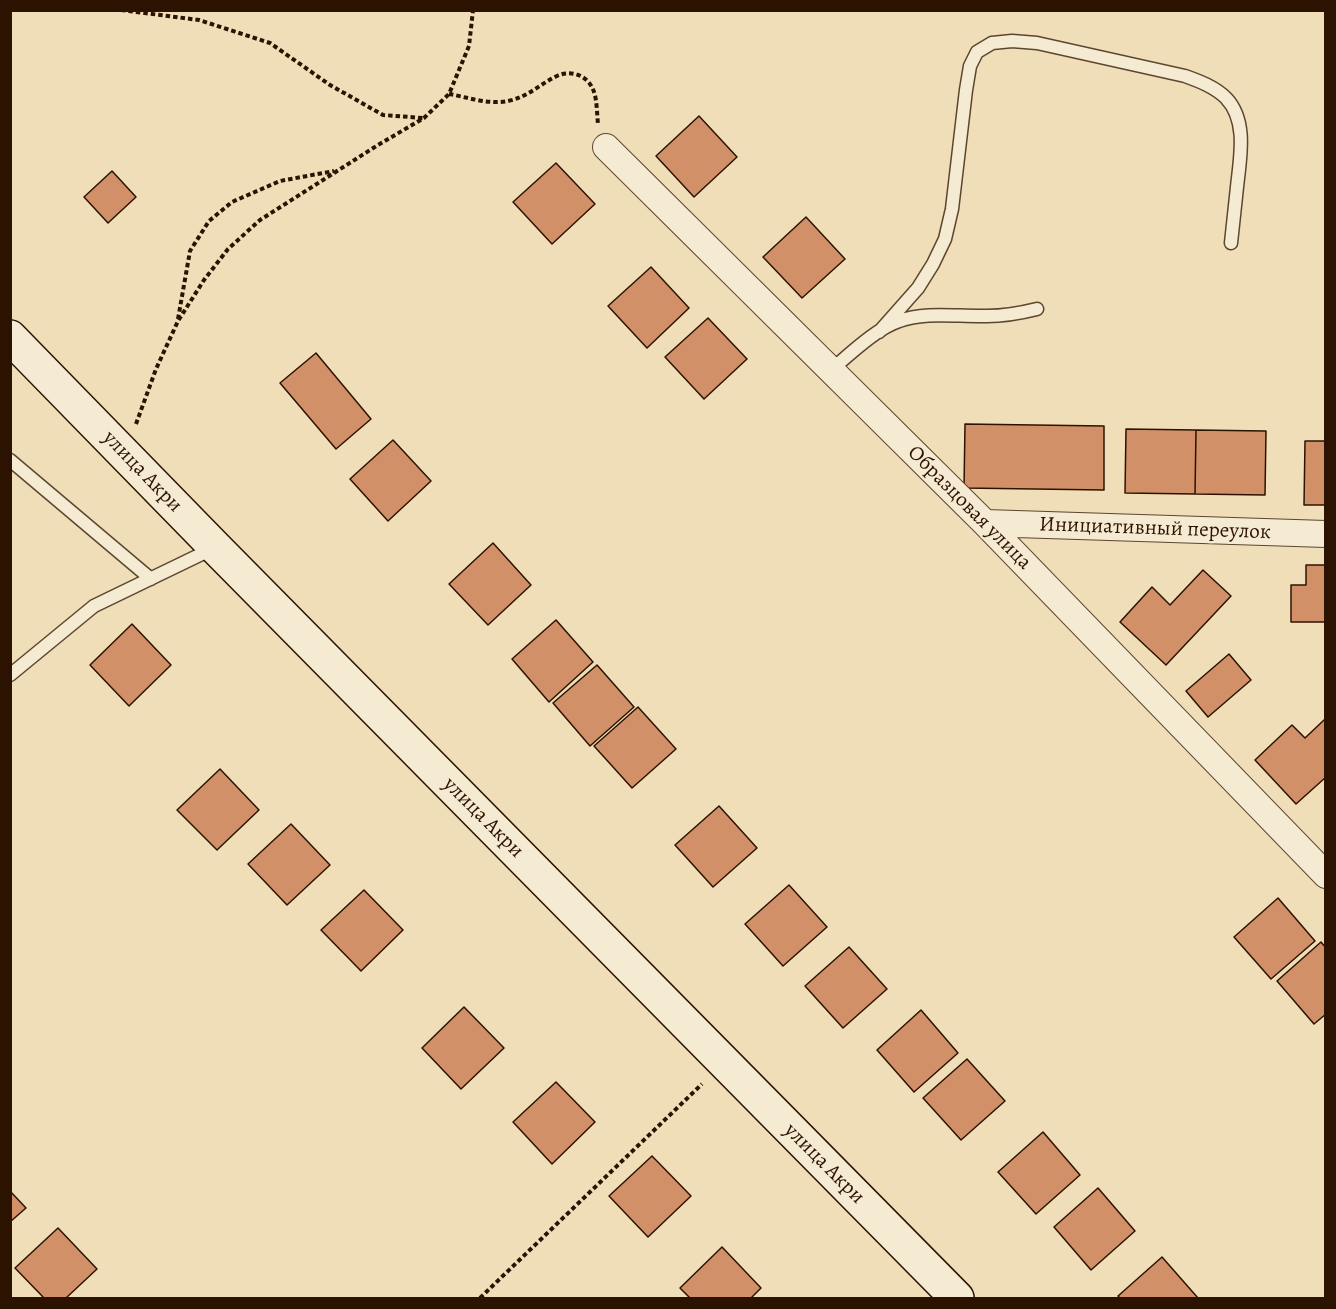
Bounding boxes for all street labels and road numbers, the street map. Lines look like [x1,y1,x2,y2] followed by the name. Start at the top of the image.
[97,426,187,518] street label: улица Акри
[902,441,1036,575] street label: Образцовая улица
[1039,512,1271,546] street label: Инициативный переулок
[437,772,529,864] street label: улица Акри
[778,1118,870,1210] street label: улица Акри

